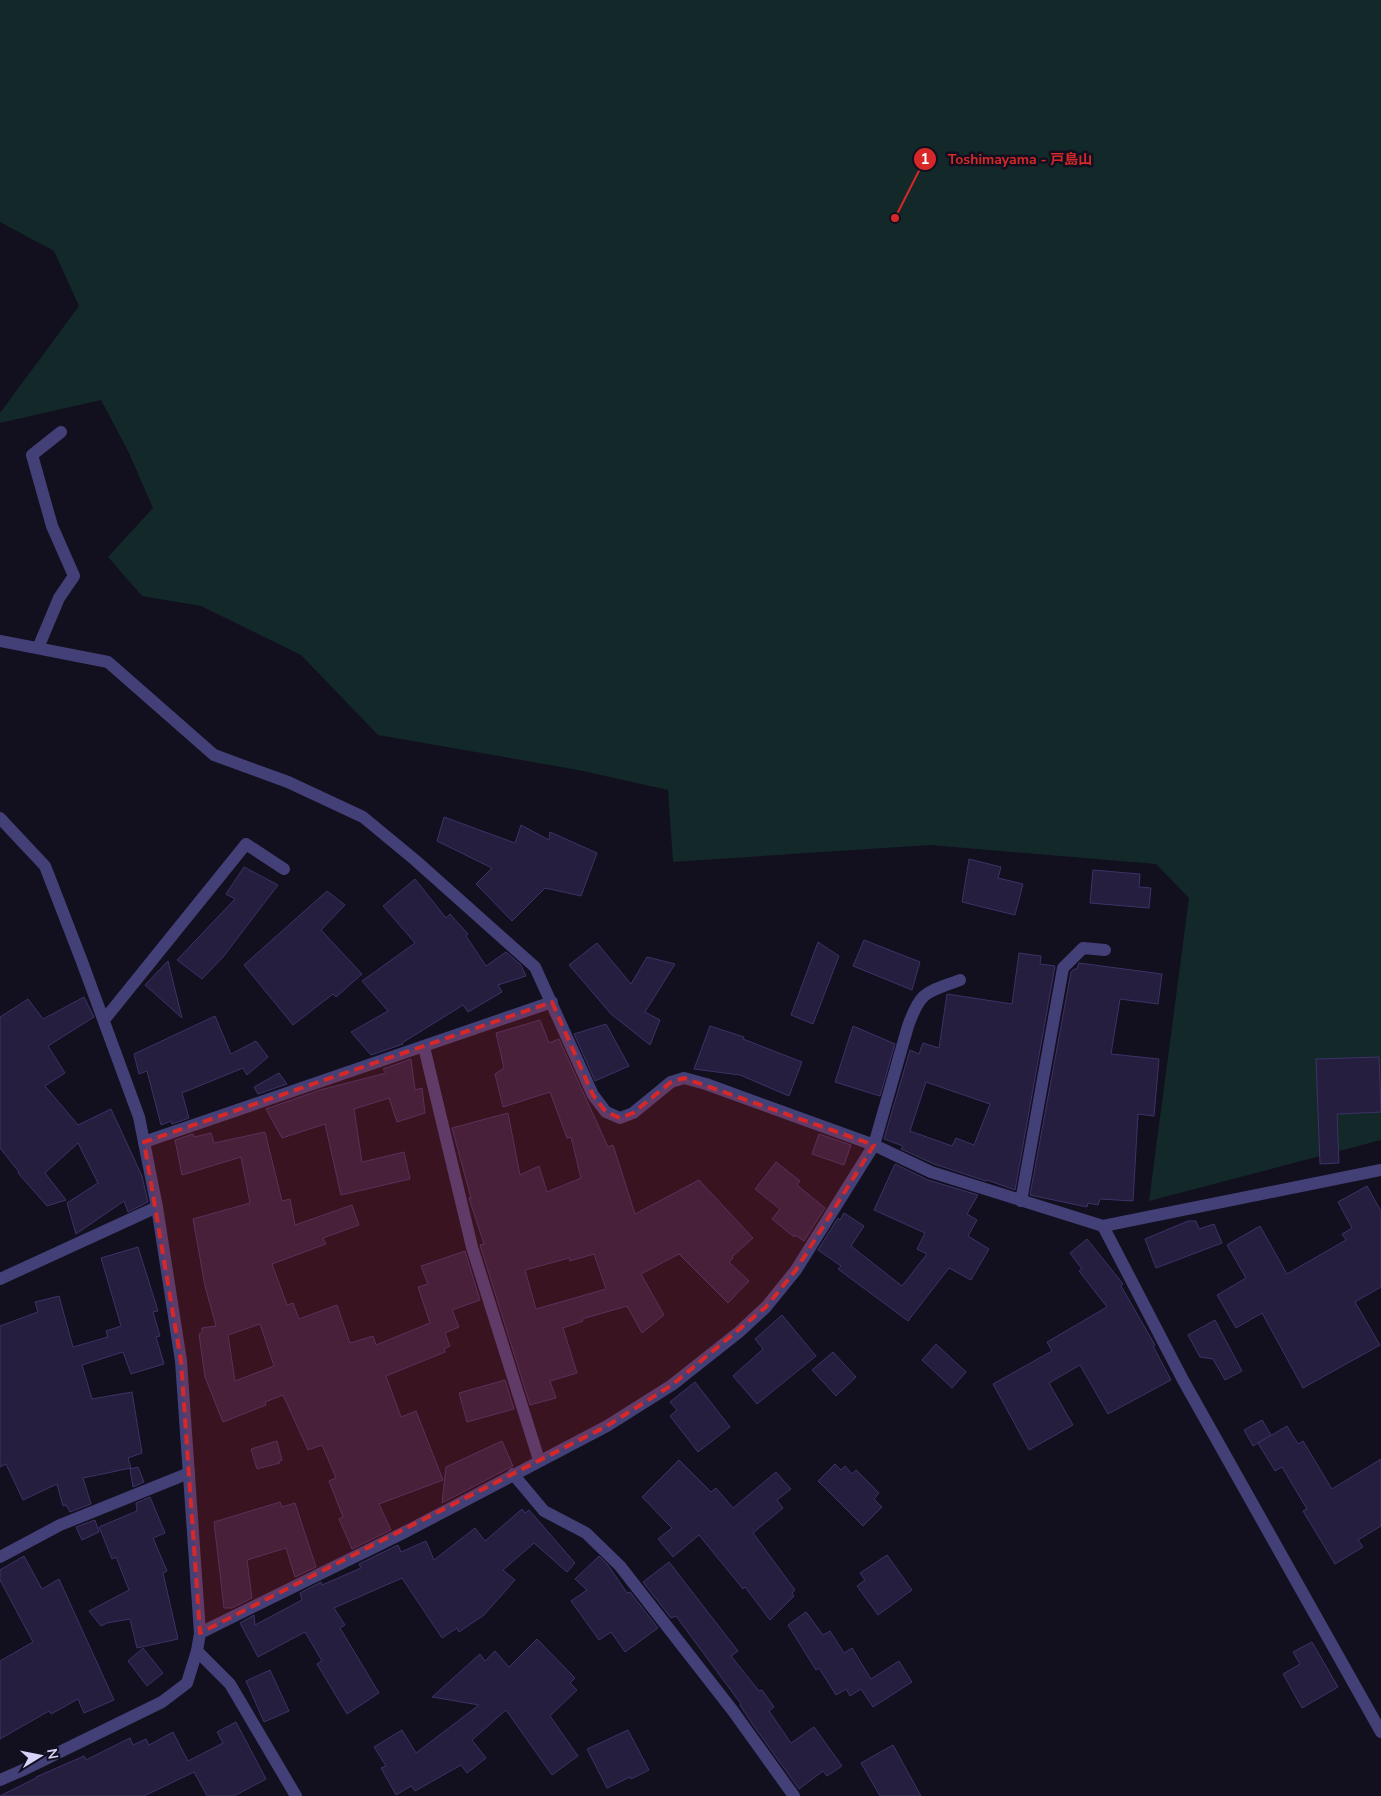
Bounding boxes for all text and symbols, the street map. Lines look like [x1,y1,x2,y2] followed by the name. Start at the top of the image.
[913,145,1102,174] callout: Toshimayama - 戸島山
[920,149,930,169] text: 1
[948,150,1092,169] text: Toshimayama - 戸島山
[15,1731,65,1781] north arrow
[42,1747,63,1761] text: N

